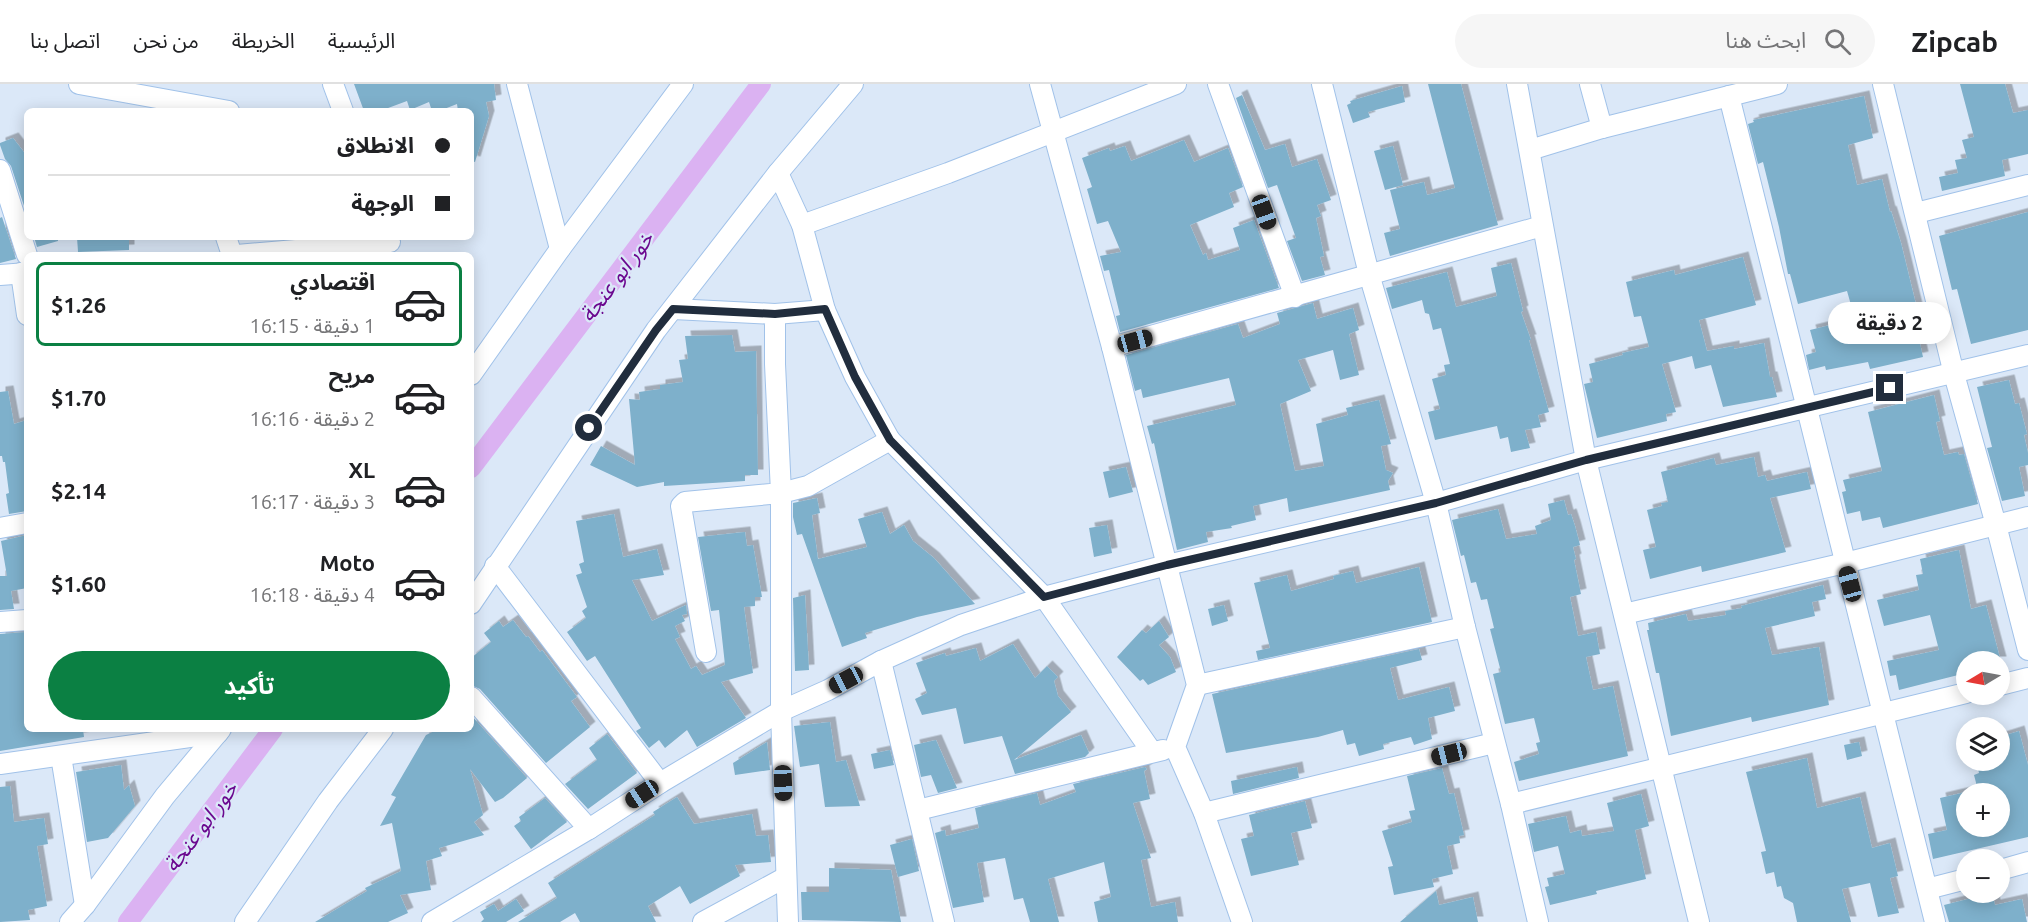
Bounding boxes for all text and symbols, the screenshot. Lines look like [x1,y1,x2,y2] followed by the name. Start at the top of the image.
[1455,14,1875,68] search box
[1821,25,1854,58] icon: search
[1911,26,1998,57] text: Zipcab
[1725,27,1806,52] text: ابحث هنا
[30,28,100,52] text: اتصل بنا
[133,28,199,52] text: من نحن
[232,28,295,52] text: الخريطة
[328,28,395,52] text: الرئيسية
[337,132,414,157] text: الانطلاق
[351,190,414,215] text: الوجهة
[1249,192,1279,232] car
[574,225,660,327] water label: خور ابو عنجة
[290,269,375,294] text: اقتصادي
[393,277,447,331] icon: car
[51,292,106,317] text: $1.26
[1828,301,1952,343] callout: 2 دقيقة
[1856,311,1923,334] text: 2 دقيقة
[249,314,375,337] text: 1 دقيقة · 16:15
[1115,328,1155,354] car
[329,362,375,387] text: مريح
[393,370,447,424] icon: car
[1876,374,1903,401] route end
[51,385,106,410] text: $1.70
[249,407,375,430] text: 2 دقيقة · 16:16
[575,414,602,441] route start
[348,457,375,482] text: XL
[393,463,447,517] icon: car
[51,478,106,503] text: $2.14
[249,490,375,513] text: 3 دقيقة · 16:17
[320,550,375,575] text: Moto
[393,556,447,610] icon: car
[1837,564,1863,604] car
[51,571,106,596] text: $1.60
[249,583,375,606] text: 4 دقيقة · 16:18
[48,651,450,720] button: تأكيد
[1956,651,2010,705] north arrow
[1956,651,2010,903] map controls
[826,664,866,696] car
[1956,717,2010,771] button: layers
[1429,741,1469,767] car
[773,765,793,801] car
[158,775,244,877] water label: خور ابو عنجة
[622,777,662,811] car
[1956,783,2010,837] button: +
[1956,849,2010,903] button: −

